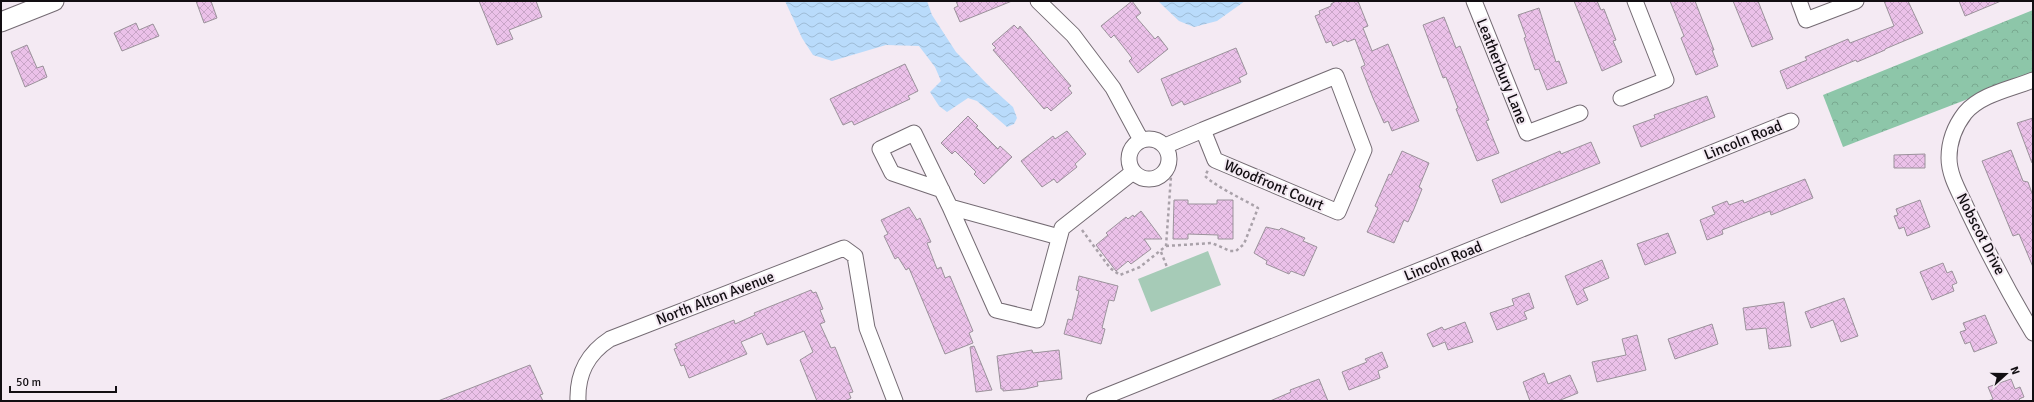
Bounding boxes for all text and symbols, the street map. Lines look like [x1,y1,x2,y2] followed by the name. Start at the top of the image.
[1473,16,1531,126] street label: Leatherbury Lane
[1701,116,1785,164] street label: Lincoln Road
[1221,156,1327,214] street label: Woodfront Court
[1953,190,2009,278] street label: Nobscot Drive
[1401,237,1485,285] street label: Lincoln Road
[653,267,777,329] street label: North Alton Avenue
[1986,354,2026,394] north arrow
[2007,365,2022,376] text: N
[10,368,116,394] scale bar
[16,375,41,390] text: 50 m

